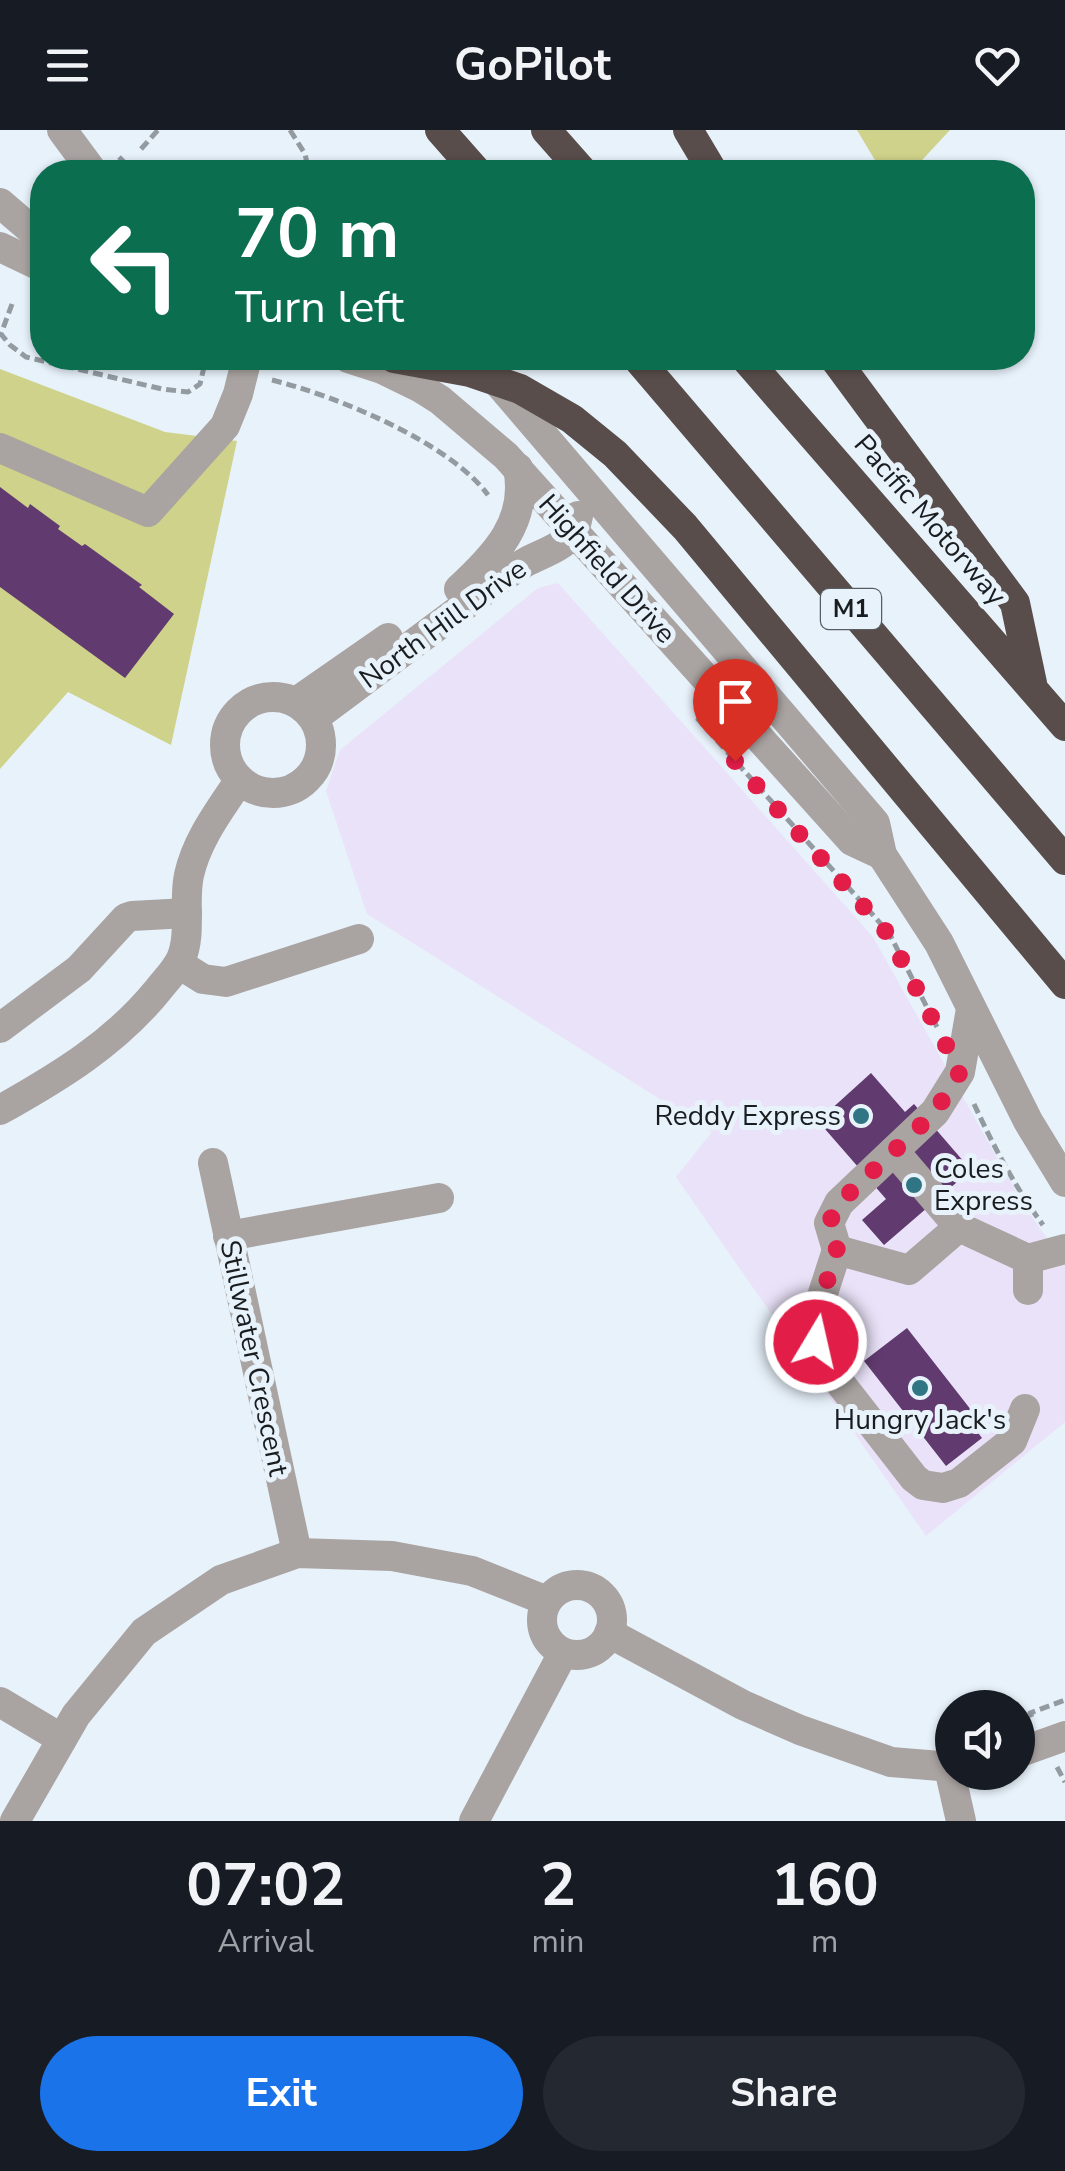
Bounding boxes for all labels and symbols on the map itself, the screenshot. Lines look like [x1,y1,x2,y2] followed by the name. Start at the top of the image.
[845,426,1015,614] street label: Pacific Motorway
[530,486,684,652] street label: Highfield Drive
[352,550,534,698] street label: North Hill Drive
[821,589,881,629] road number: M1
[693,659,778,762] pin
[654,1097,841,1135] place label: Reddy Express
[850,1105,872,1127] marker: Reddy Express
[934,1150,1033,1220] place label: Coles Express
[903,1174,925,1196] marker: Coles Express
[210,1237,298,1479] street label: Stillwater Crescent
[764,1290,868,1394] position arrow
[909,1377,931,1399] marker: Hungry Jack's
[834,1401,1006,1439] place label: Hungry Jack's

